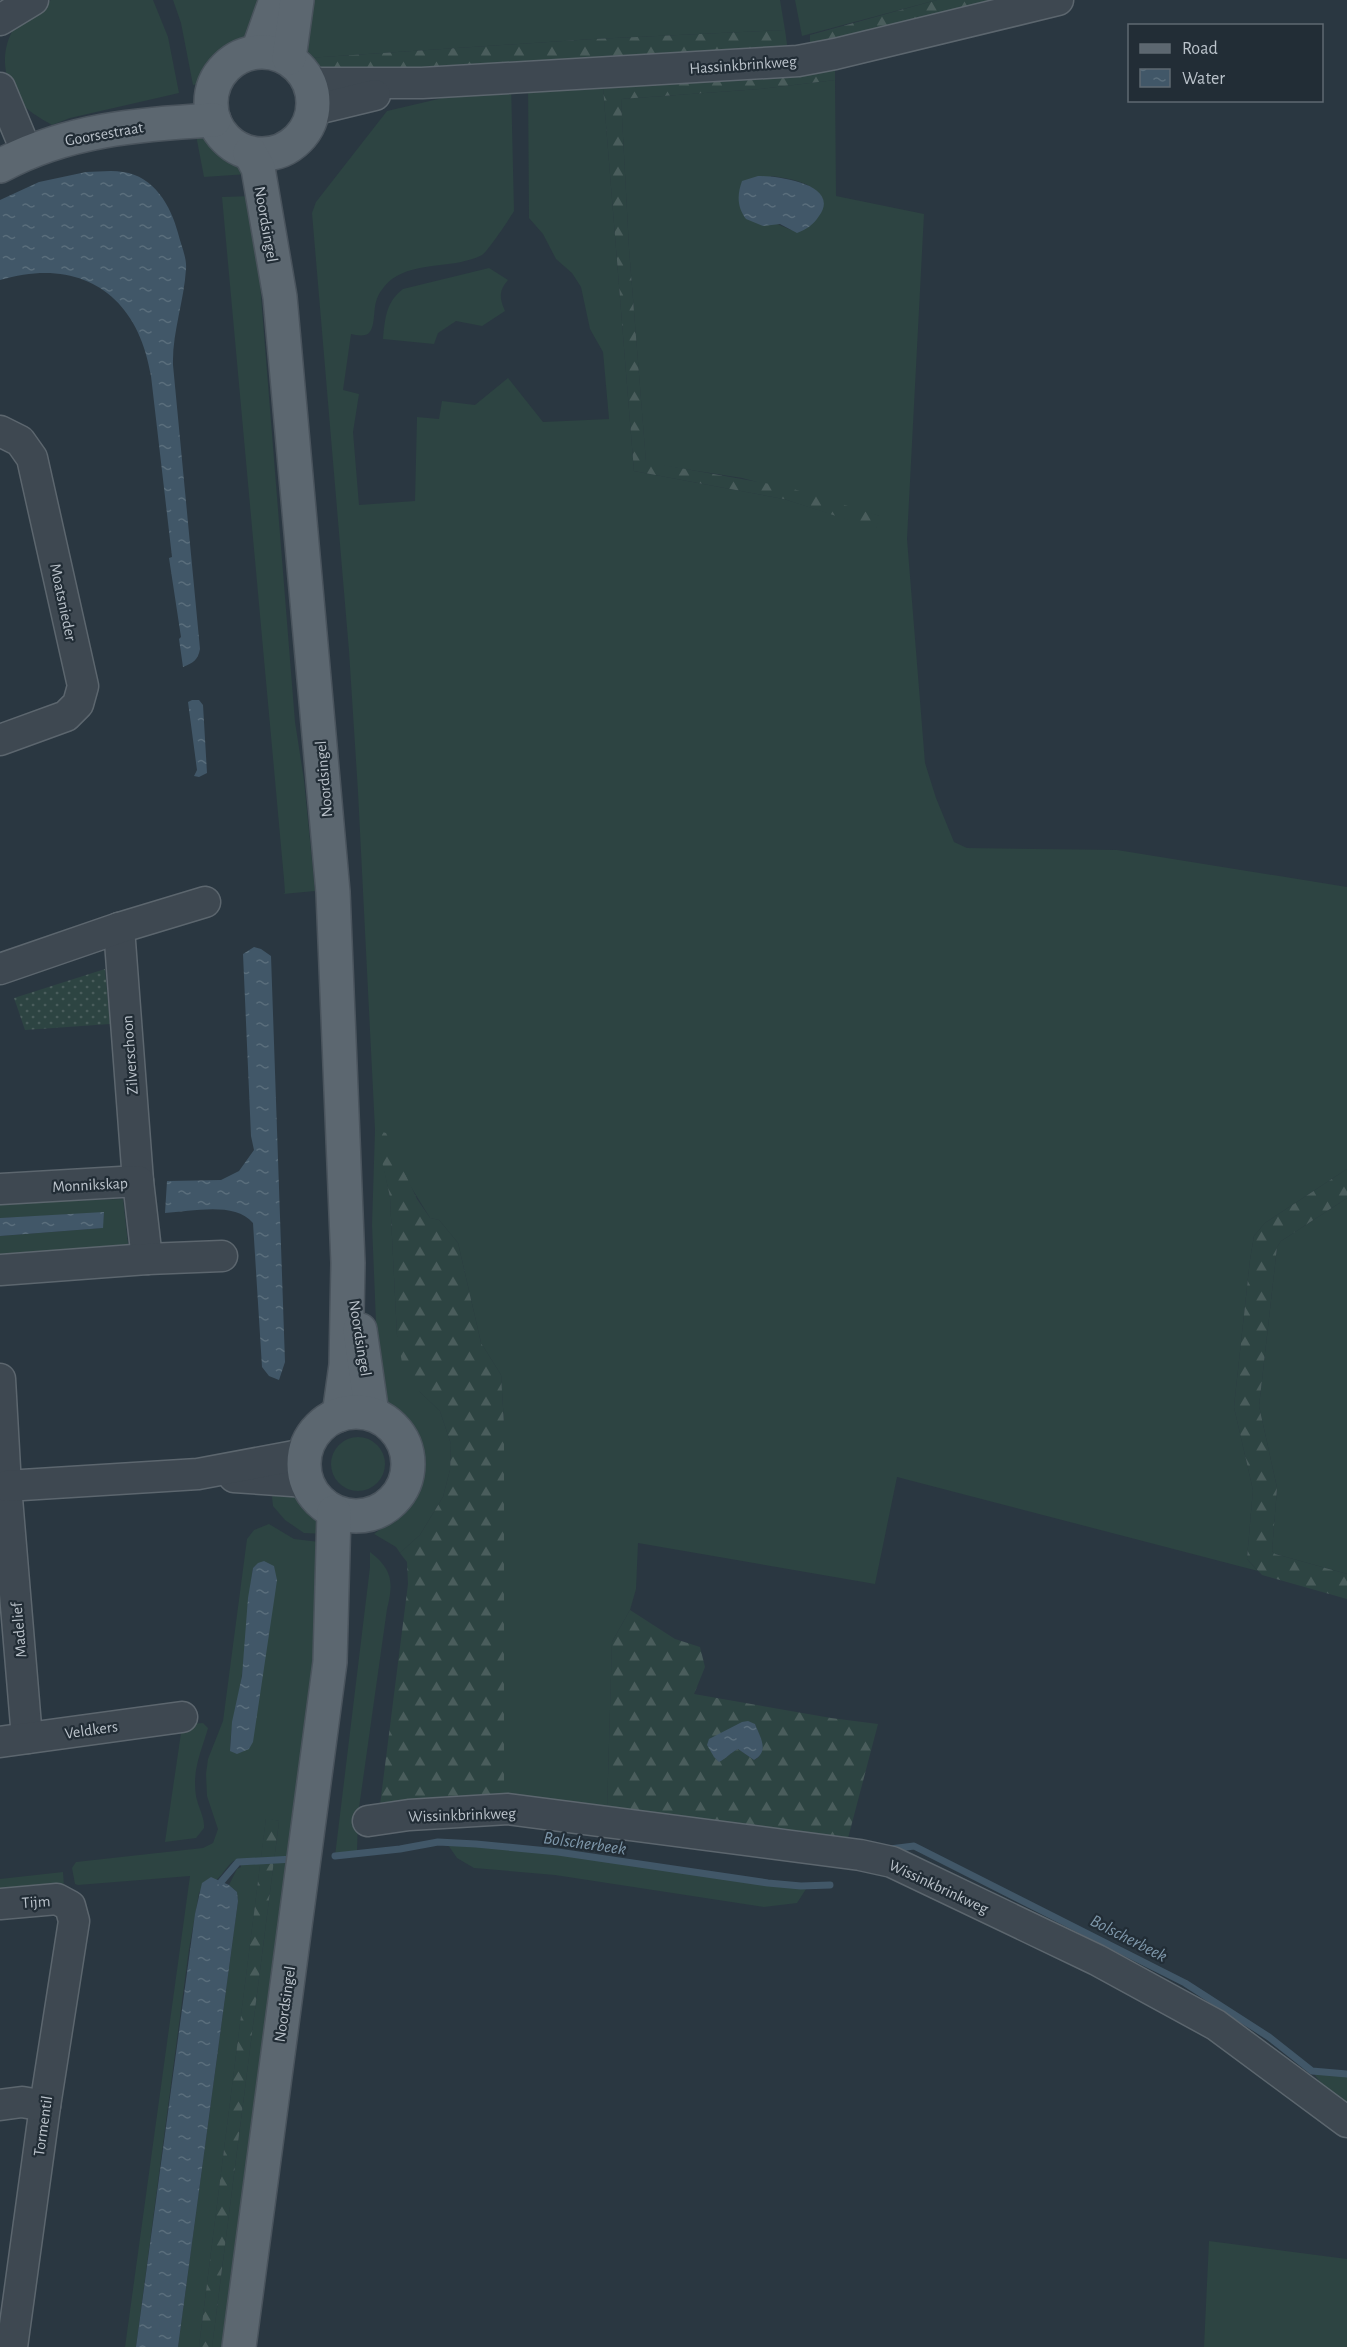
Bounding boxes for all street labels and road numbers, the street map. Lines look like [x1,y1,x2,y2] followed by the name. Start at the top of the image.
[689,53,797,77] street label: Hassinkbrinkweg
[64,119,145,149] street label: Goorsestraat
[251,185,281,263] street label: Noordsingel
[47,562,79,643] street label: Moatsnieder
[313,740,335,818] street label: Noordsingel
[119,1015,141,1095] street label: Zilverschoon
[52,1175,128,1195] street label: Monnikskap
[346,1299,374,1377] street label: Noordsingel
[9,1600,29,1658] street label: Madelief
[64,1718,119,1742] street label: Veldkers
[408,1805,516,1825] street label: Wissinkbrinkweg
[886,1857,991,1917] street label: Wissinkbrinkweg
[21,1893,51,1912] street label: Tijm
[272,1965,298,2043] street label: Noordsingel
[31,2095,55,2157] street label: Tormentil

